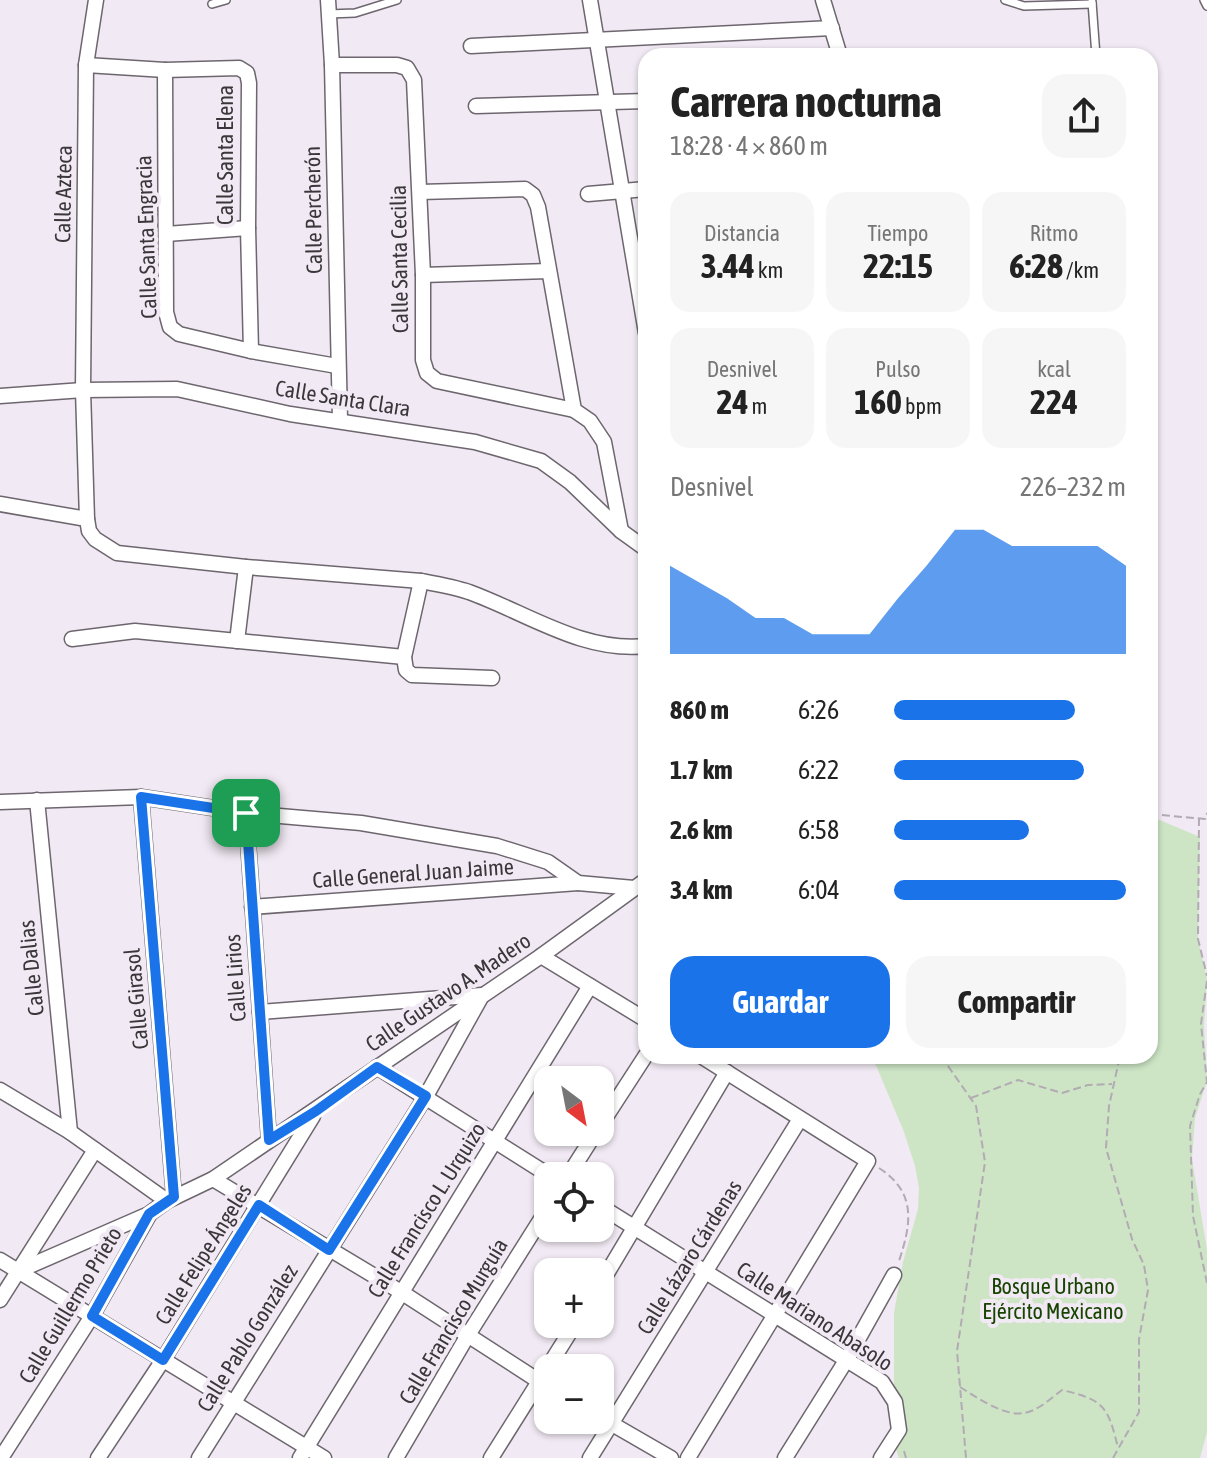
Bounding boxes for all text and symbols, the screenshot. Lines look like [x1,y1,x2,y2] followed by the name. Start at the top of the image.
[1042,74,1126,158] button: share
[670,76,942,126] text: Carrera nocturna
[212,85,238,225] street label: Calle Santa Elena
[670,131,828,161] text: 18:28 · 4 × 860 m
[49,145,77,243] street label: Calle Azteca
[299,146,327,274] street label: Calle Percherón
[130,155,162,319] street label: Calle Santa Engracia
[385,185,413,333] street label: Calle Santa Cecilia
[704,220,780,246] text: Distancia
[868,220,928,246] text: Tiempo
[1030,220,1078,246] text: Ritmo
[701,246,755,285] text: 3.44
[863,246,933,285] text: 22:15
[1009,246,1063,285] text: 6:28
[755,257,783,283] text: km
[1063,257,1099,283] text: /km
[707,356,777,382] text: Desnivel
[875,356,921,382] text: Pulso
[1037,356,1071,382] text: kcal
[274,374,412,422] street label: Calle Santa Clara
[717,382,749,421] text: 24
[854,382,902,421] text: 160
[1030,382,1078,421] text: 224
[749,393,767,419] text: m
[902,393,942,419] text: bpm
[670,472,753,502] text: Desnivel
[1020,472,1126,502] text: 226–232 m
[670,695,729,725] text: 860 m
[798,695,839,725] text: 6:26
[670,755,733,785] text: 1.7 km
[798,755,839,785] text: 6:22
[212,779,280,847] pin
[224,791,268,835] icon: arrive
[670,815,733,845] text: 2.6 km
[798,815,839,845] text: 6:58
[311,853,515,893] street label: Calle General Juan Jaime
[670,875,733,905] text: 3.4 km
[798,875,840,905] text: 6:04
[13,919,49,1017] street label: Calle Dalias
[361,927,535,1057] street label: Calle Gustavo A. Madero
[219,933,251,1023] street label: Calle Lirios
[119,947,153,1051] street label: Calle Girasol
[670,956,890,1048] button: Guardar
[906,956,1126,1048] button: Compartir
[534,1066,614,1146] north arrow
[534,1066,614,1434] map controls
[362,1118,490,1302] street label: Calle Francisco L. Urquizo
[534,1162,614,1242] button: locate
[631,1175,747,1339] street label: Calle Lázaro Cárdenas
[149,1179,257,1329] street label: Calle Felipe Ángeles
[13,1222,127,1388] street label: Calle Guillermo Prieto
[393,1233,513,1409] street label: Calle Francisco Murguía
[732,1256,898,1376] street label: Calle Mariano Abasolo
[534,1258,614,1338] button: +
[191,1259,303,1416] street label: Calle Pablo González
[982,1273,1124,1324] park label: Bosque Urbano Ejército Mexicano
[534,1354,614,1434] button: −

